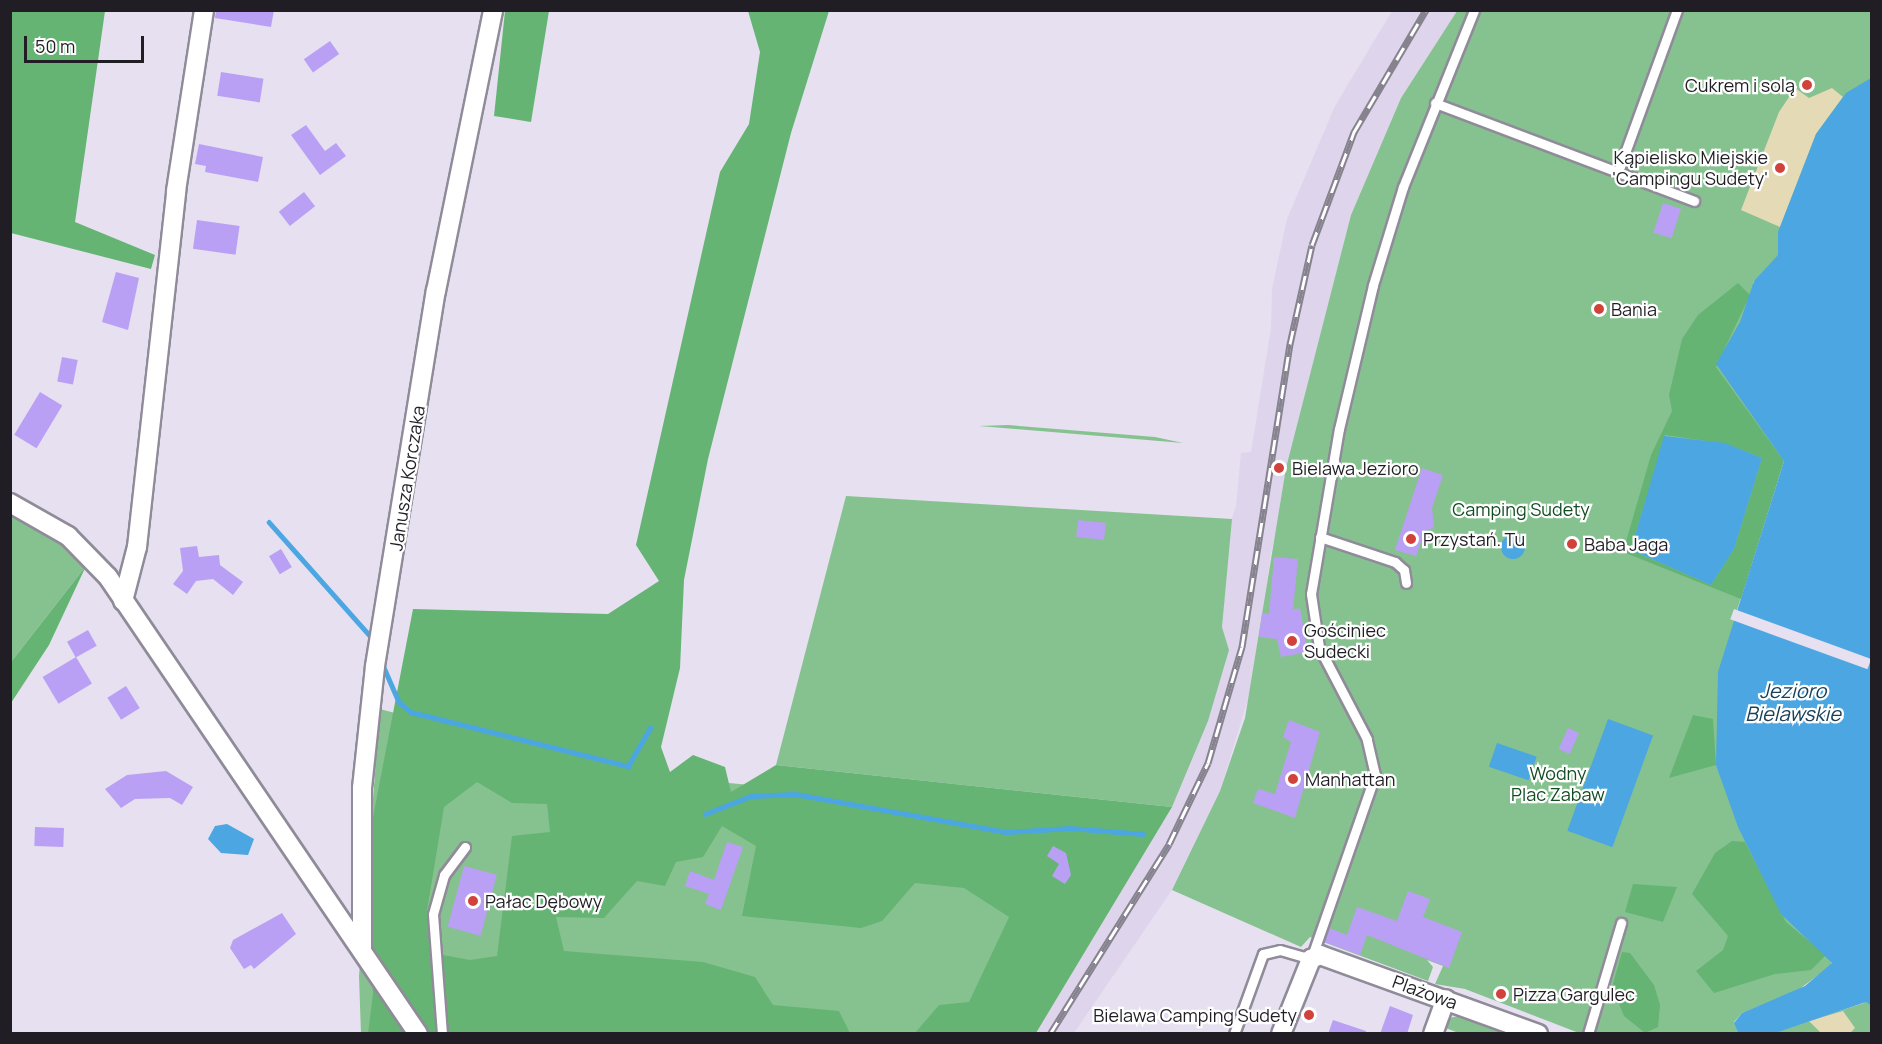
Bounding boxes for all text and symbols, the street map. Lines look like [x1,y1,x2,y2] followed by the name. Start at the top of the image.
[27,24,147,62] scale bar
[35,34,75,58] text: 50 m
[1685,74,1795,96] place label: Cukrem i solą
[1800,78,1814,92] marker: Cukrem i solą
[1612,147,1768,190] place label: Kąpielisko Miejskie 'Campingu Sudety'
[1773,161,1787,175] marker: Kąpielisko Miejskie 'Campingu Sudety'
[1611,298,1657,320] place label: Bania
[1592,302,1606,316] marker: Bania
[385,404,429,552] street label: Janusza Korczaka
[1292,457,1419,479] place label: Bielawa Jezioro
[1270,459,1288,477] marker: Bielawa Jezioro
[1452,498,1590,520] park label: Camping Sudety
[1423,528,1525,550] place label: Przystań. Tu
[1404,532,1418,546] marker: Przystań. Tu
[1584,533,1668,555] place label: Baba Jaga
[1565,537,1579,551] marker: Baba Jaga
[1304,620,1386,662] place label: Gościniec Sudecki
[1285,634,1299,648] marker: Gościniec Sudecki
[1745,679,1841,726] water label: Jezioro Bielawskie
[1511,763,1605,806] park label: Wodny Plac Zabaw
[1305,768,1396,790] place label: Manhattan
[1286,772,1300,786] marker: Manhattan
[485,890,602,912] place label: Pałac Dębowy
[466,894,480,908] marker: Pałac Dębowy
[1390,970,1460,1014] street label: Plażowa
[1513,983,1635,1005] place label: Pizza Gargulec
[1494,987,1508,1001] marker: Pizza Gargulec
[1093,1004,1297,1026] place label: Bielawa Camping Sudety
[1302,1008,1316,1022] marker: Bielawa Camping Sudety

